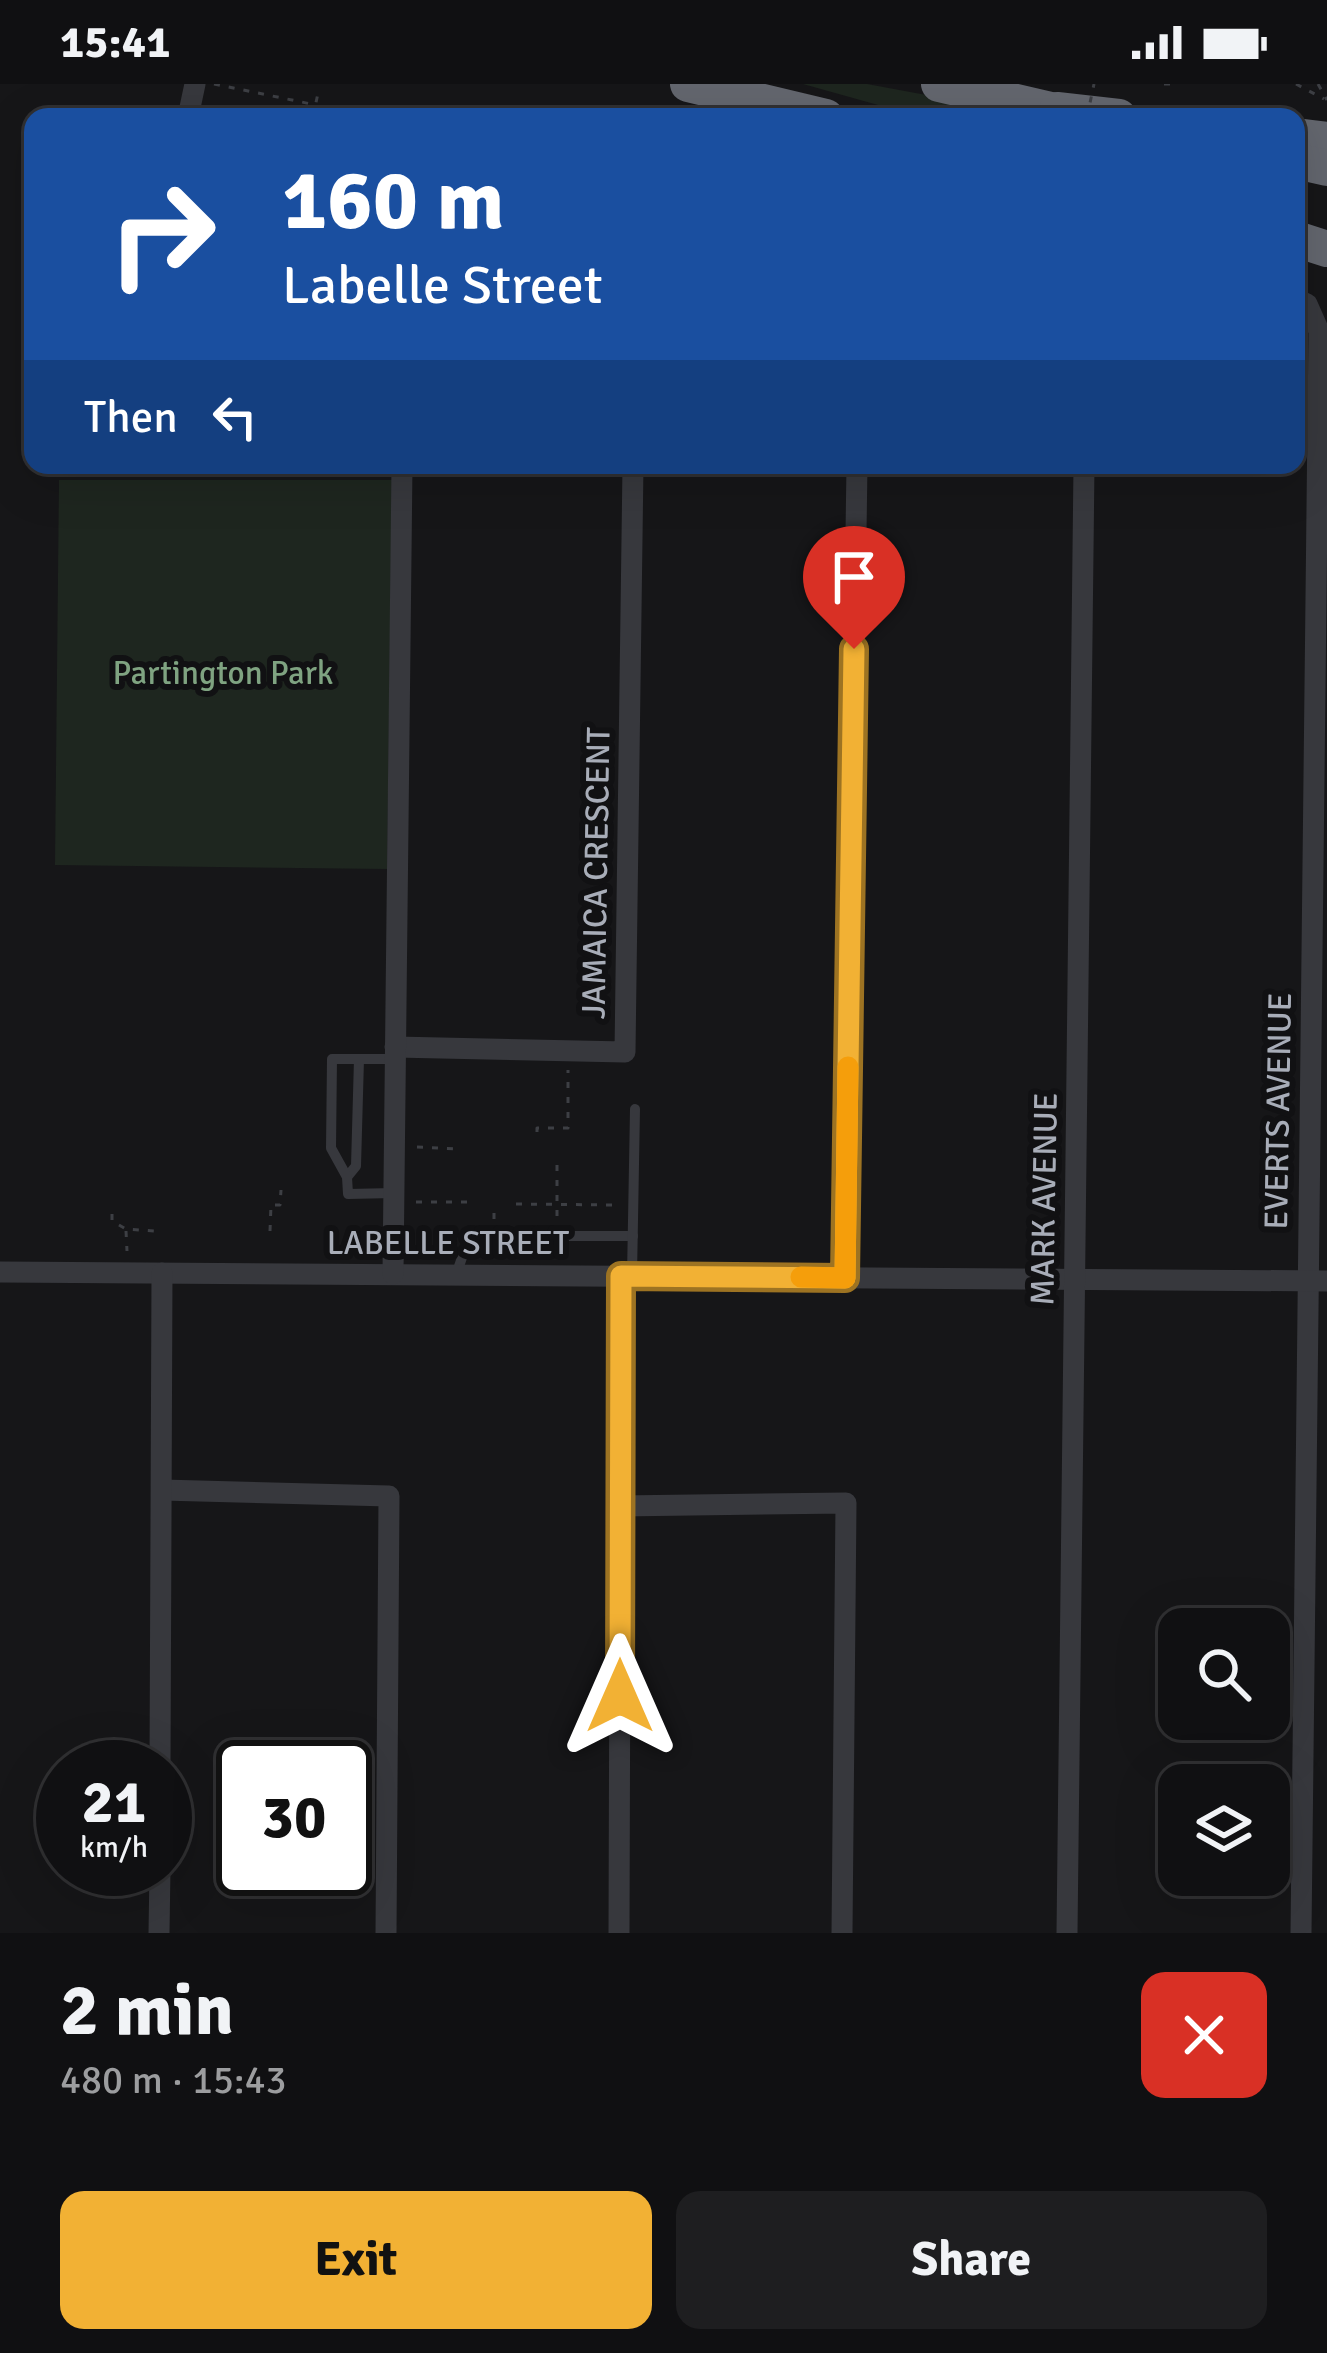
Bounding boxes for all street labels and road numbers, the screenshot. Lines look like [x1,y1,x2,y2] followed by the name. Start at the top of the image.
[573,727,620,1019] street label: JAMAICA CRESCENT
[1256,992,1301,1230] street label: EVERTS AVENUE
[1022,1092,1067,1306] street label: MARK AVENUE
[327,1223,569,1264] street label: LABELLE STREET

